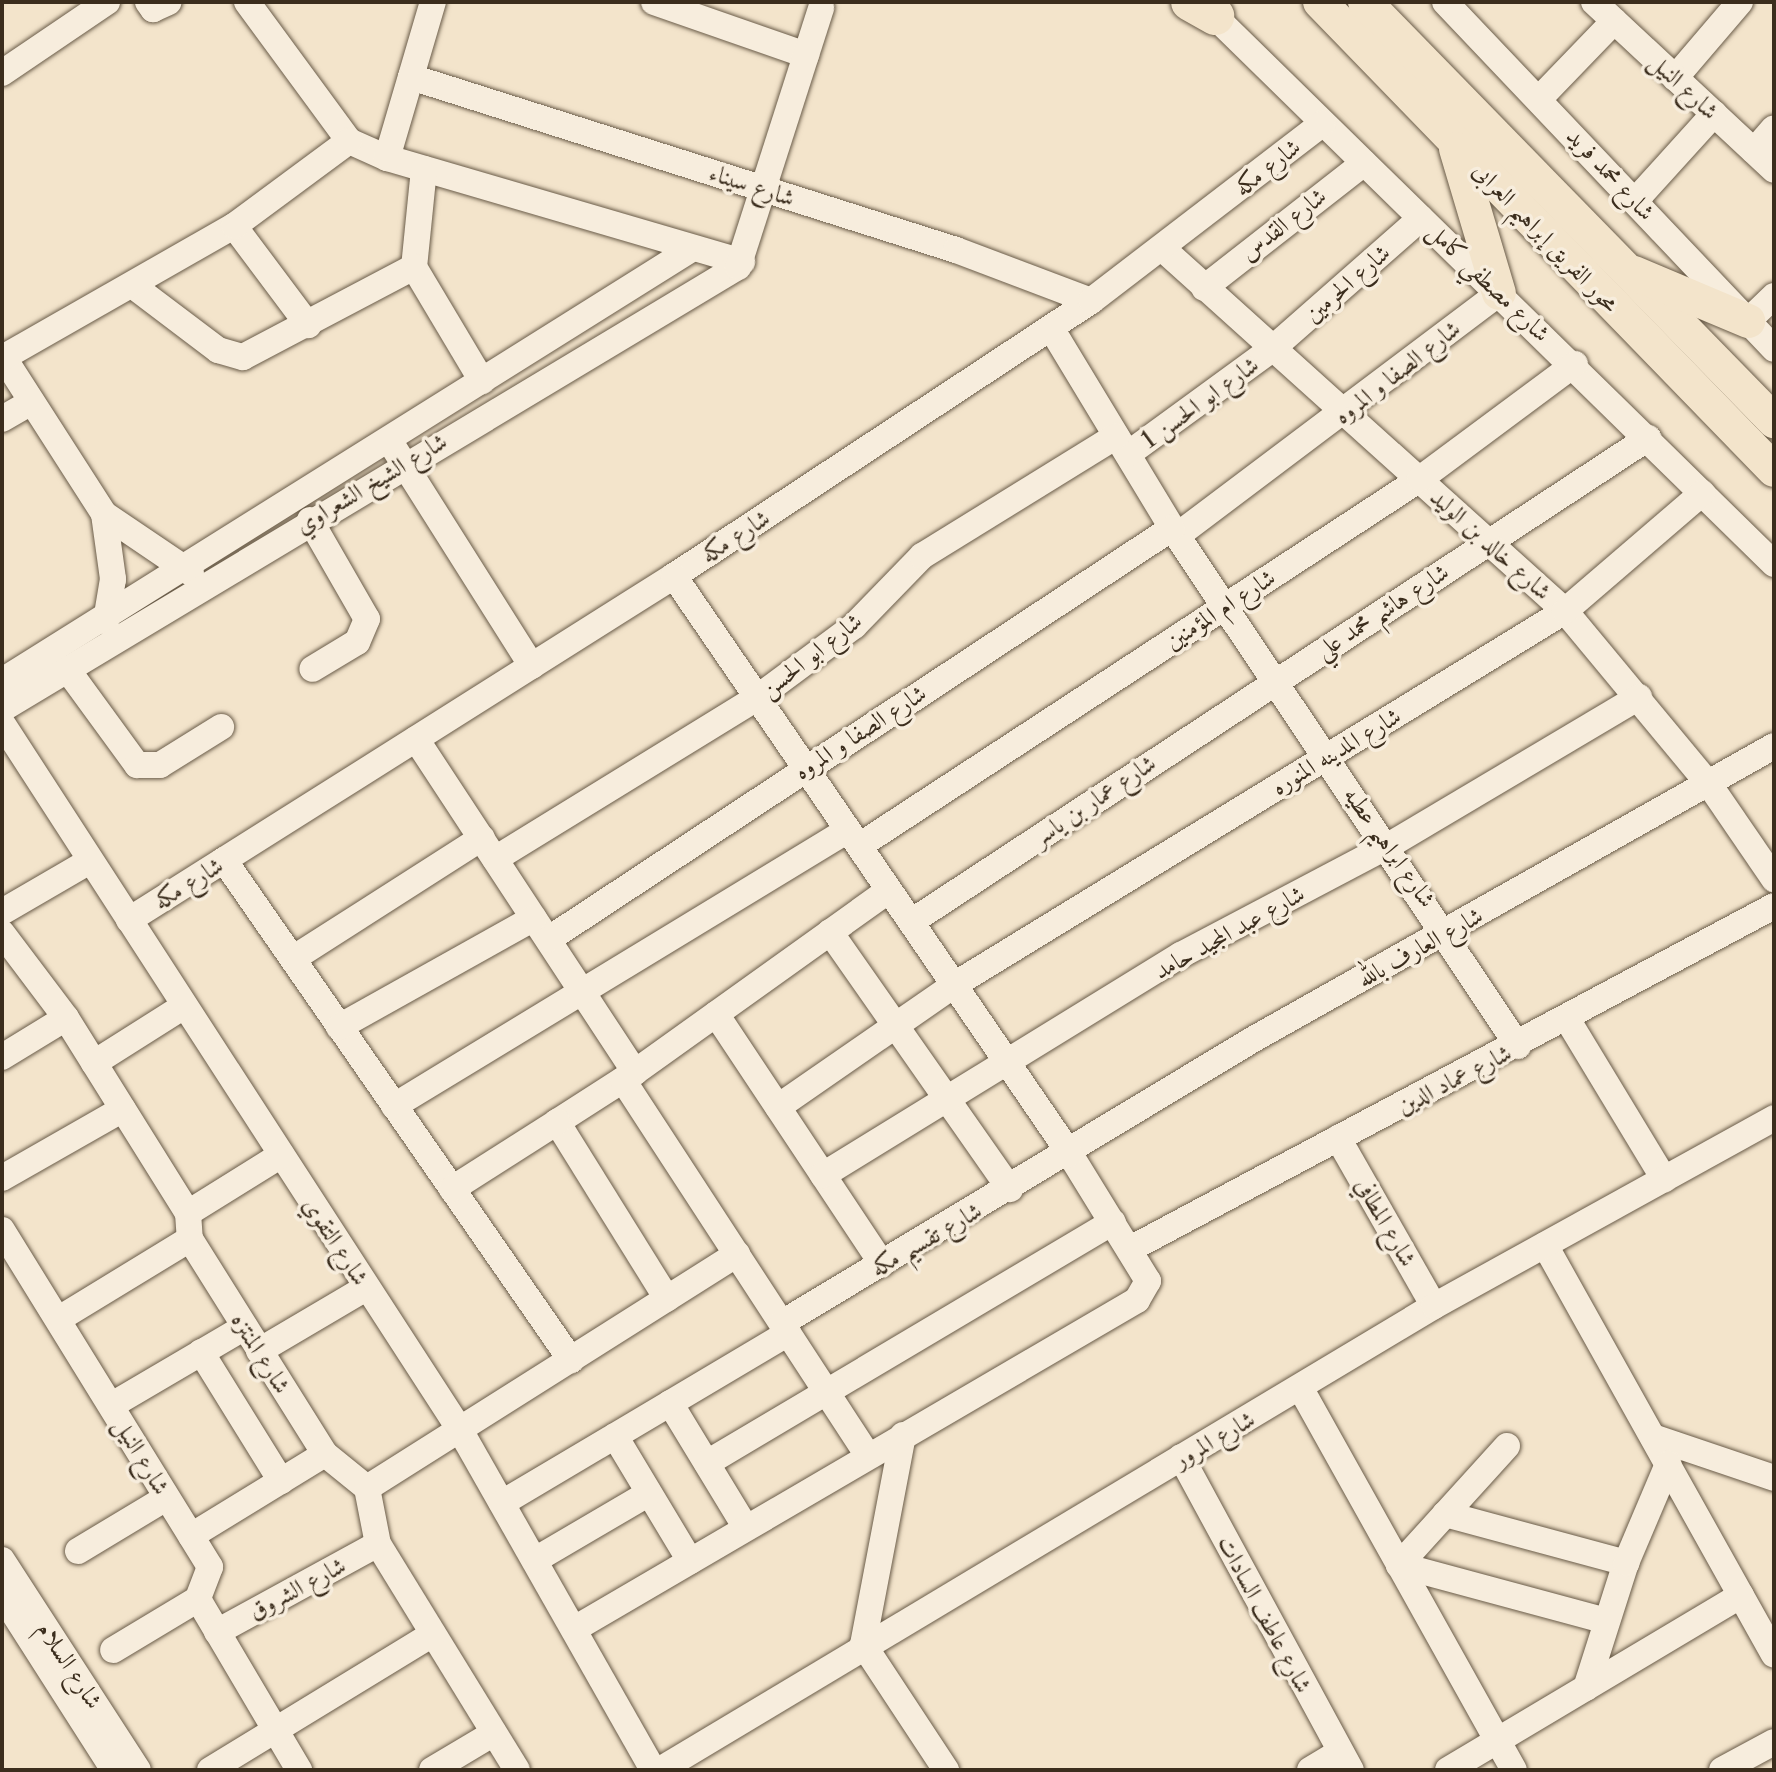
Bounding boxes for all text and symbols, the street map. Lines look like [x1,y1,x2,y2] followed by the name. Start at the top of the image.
[1643,47,1725,125] street label: شارع النيل
[1561,122,1661,226] street label: شارع محمد فريد
[1228,132,1306,202] street label: شارع مكه
[1467,156,1625,318] street label: محور الفريق إبراهيم العرابى
[706,158,798,212] street label: شارع سيناء
[1234,181,1332,267] street label: شارع القدس
[1422,216,1556,348] street label: شارع مصطفي كامل
[1298,238,1396,328] street label: شارع الحرمين
[1328,314,1466,430] street label: شارع الصفا و المروه
[1136,350,1264,454] street label: شارع ابو الحسن 1
[290,426,452,540] street label: شارع الشيخ الشعراوي
[1425,482,1557,606] street label: شارع خالد بن الوليد
[695,503,775,569] street label: شارع مكه
[1310,557,1454,665] street label: شارع هاشم محمد علي
[1159,563,1281,655] street label: شارع ام المؤمنين
[754,606,868,704] street label: شارع ابو الحسن
[788,678,932,786] street label: شارع الصفا و المروه
[1266,701,1406,801] street label: شارع المدينه المنوره
[1027,748,1161,852] street label: شارع عمار بن ياسر
[1338,781,1442,913] street label: شارع ابراهيم عطيه
[148,850,228,916] street label: شارع مكه
[1149,879,1309,985] street label: شارع عبد المجيد حامد
[1352,901,1488,993] street label: شارع العارف بالله
[1392,1038,1516,1120] street label: شارع عماد الدين
[1349,1173,1423,1271] street label: شارع المطافي
[297,1192,375,1290] street label: شارع التقوي
[865,1196,987,1282] street label: شارع تقسيم مكه
[225,1307,297,1399] street label: شارع المنتزه
[1168,1404,1260,1474] street label: شارع المرور
[108,1412,176,1500] street label: شارع النيل
[1211,1531,1319,1697] street label: شارع عاطف السادات
[243,1550,351,1626] street label: شارع الشروق
[31,1616,109,1714] street label: شارع السلام

